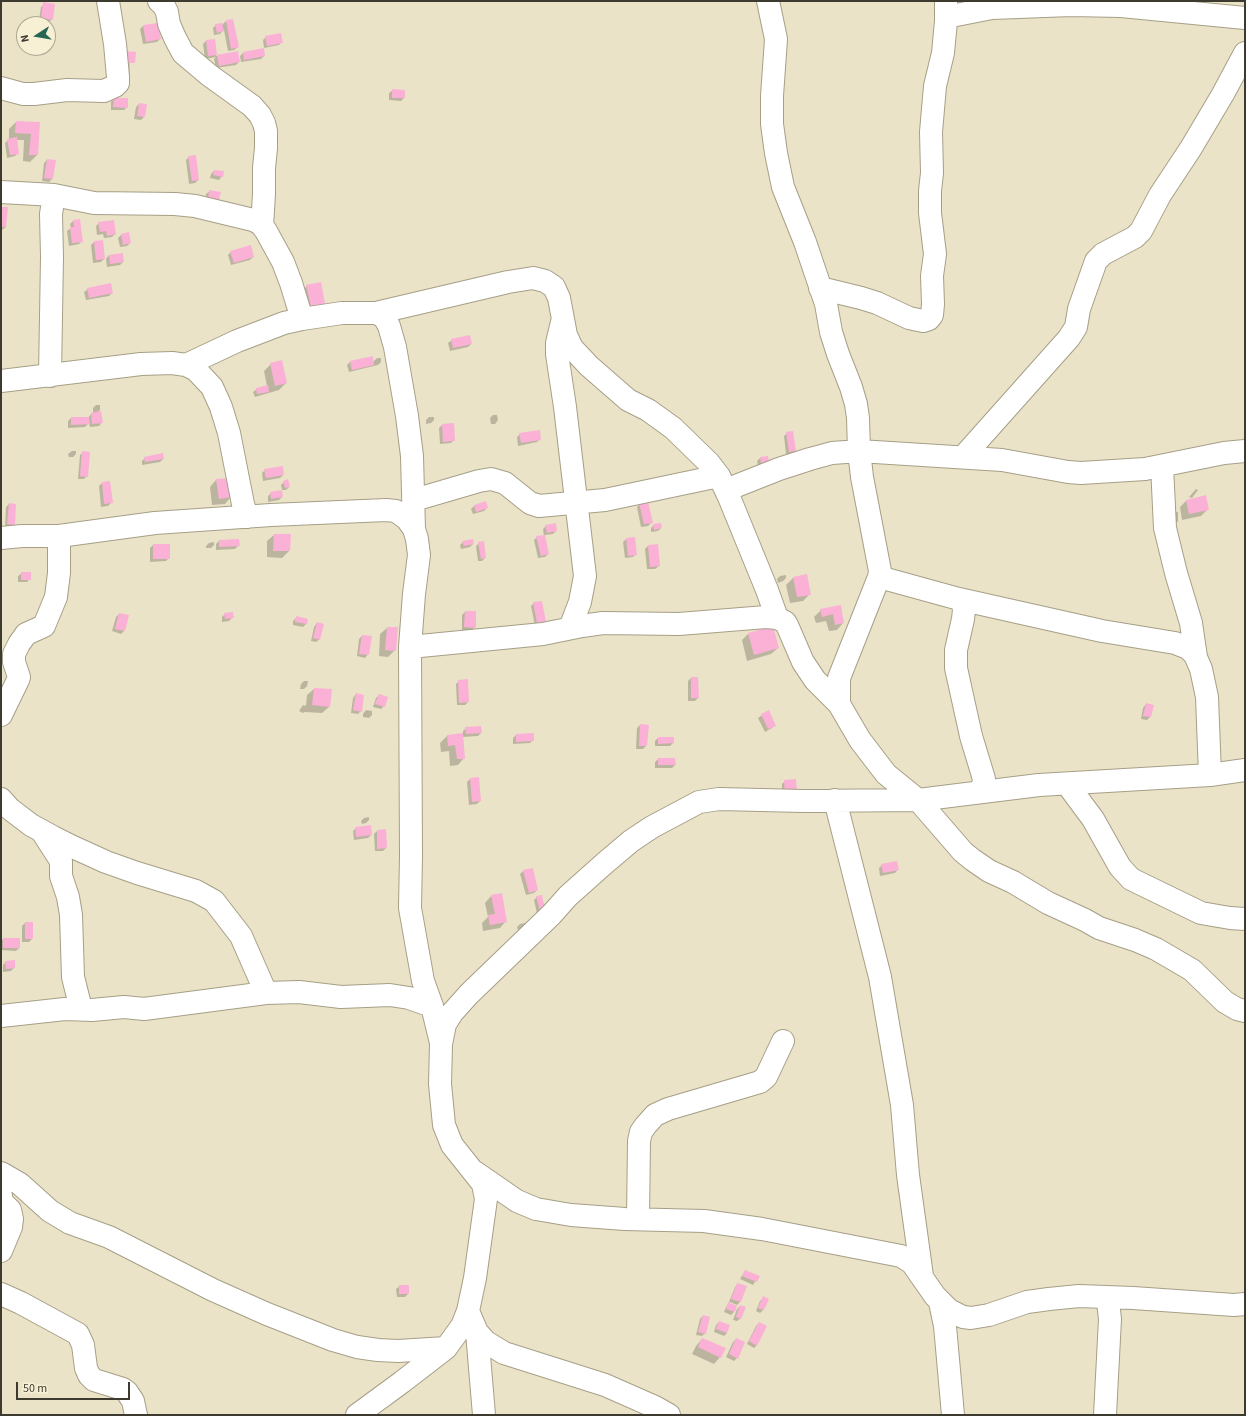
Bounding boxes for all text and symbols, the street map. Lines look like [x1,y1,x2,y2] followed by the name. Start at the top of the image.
[16,16,56,56] north arrow
[17,33,33,44] text: N
[18,1374,132,1400] scale bar
[23,1380,47,1397] text: 50 m

